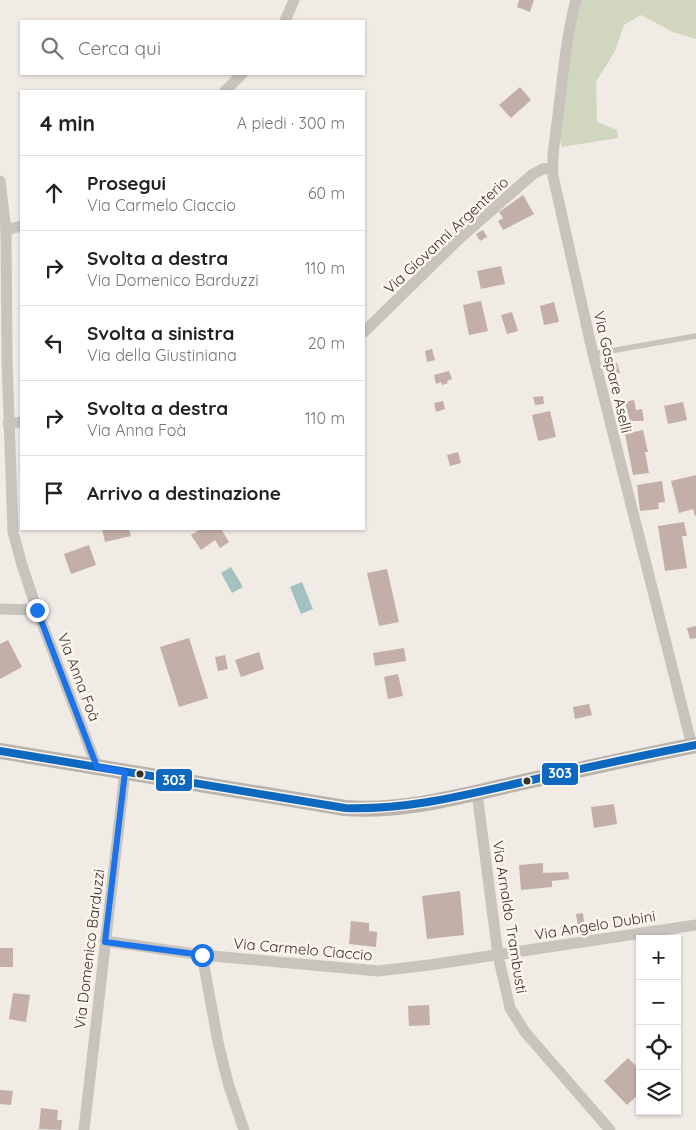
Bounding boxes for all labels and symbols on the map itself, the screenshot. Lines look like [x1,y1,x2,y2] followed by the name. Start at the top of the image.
[380,172,512,298] street label: Via Giovanni Argenterio
[590,309,636,435] street label: Via Gaspare Aselli
[26,599,49,622] route end
[53,630,105,724] street label: Via Anna Foà
[541,762,579,786] line badge: 303
[548,764,572,782] text: 303
[155,768,193,792] line badge: 303
[135,769,145,779] unlabelled marker
[162,771,186,789] text: 303
[522,776,532,786] unlabelled marker
[489,839,531,995] street label: Via Arnaldo Trambusti
[70,868,108,1030] street label: Via Domenico Barduzzi
[533,906,657,944] street label: Via Angelo Dubini
[233,933,373,965] street label: Via Carmelo Ciaccio
[191,944,214,967] route start

